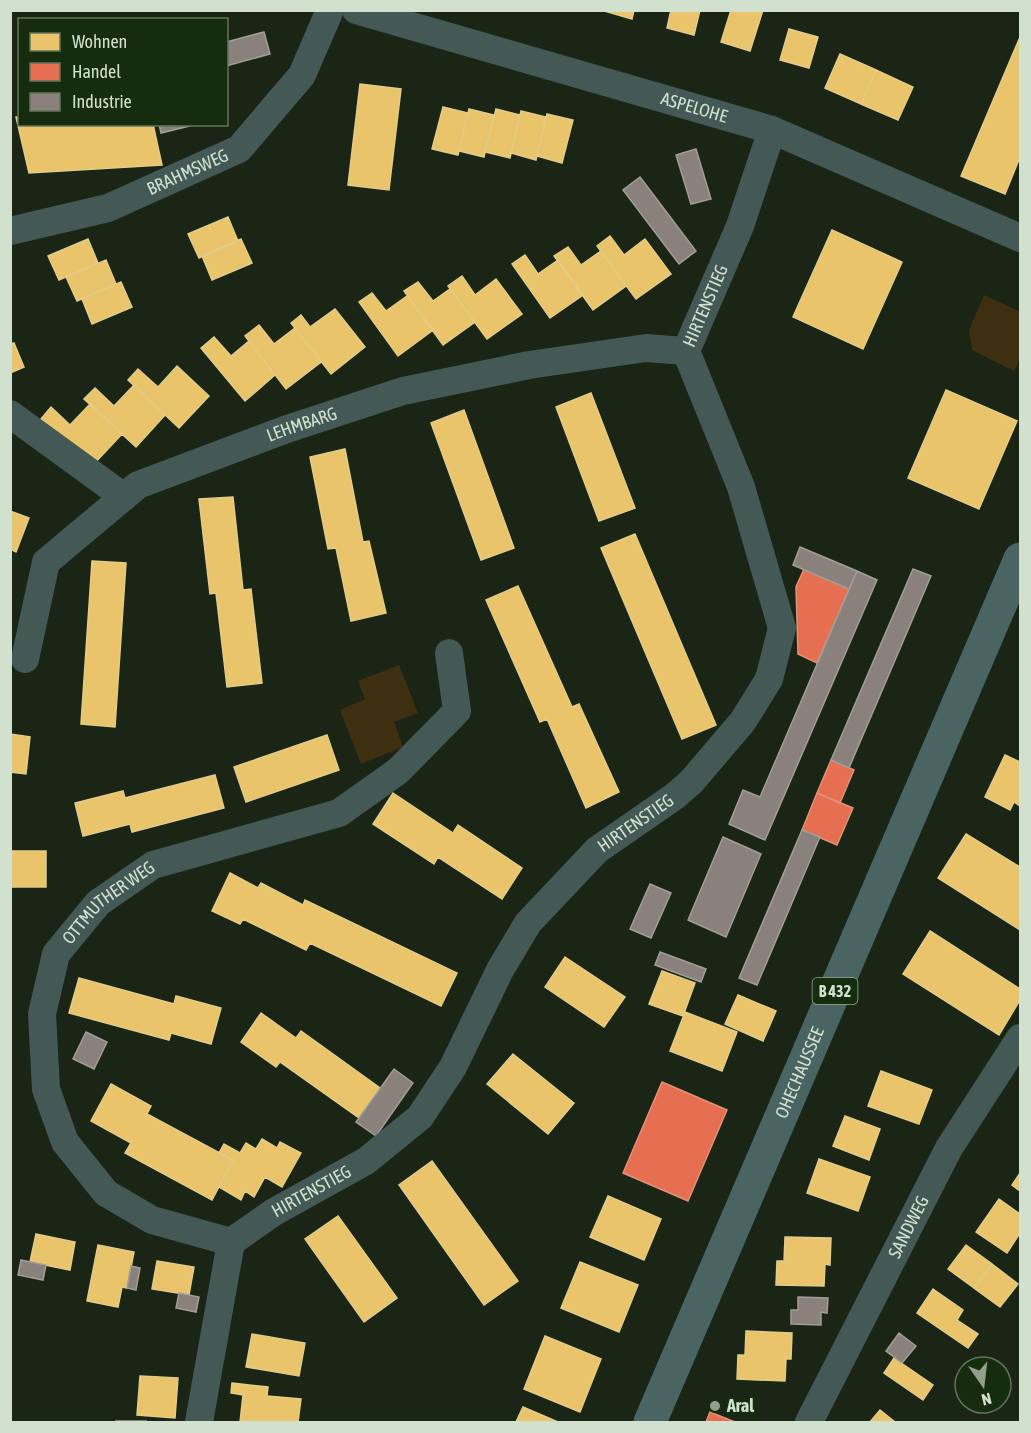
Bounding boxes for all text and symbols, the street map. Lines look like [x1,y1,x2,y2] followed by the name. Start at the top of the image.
[18,18,228,126] legend
[72,31,127,52] text: Wohnen
[72,61,121,82] text: Handel
[659,88,730,127] street label: ASPELOHE
[72,91,132,112] text: Industrie
[144,144,231,199] street label: BRAHMSWEG
[678,261,732,350] street label: HIRTENSTIEG
[264,402,340,446] street label: LEHMBARG
[593,789,677,856] street label: HIRTENSTIEG
[58,856,158,948] street label: OTTMUTHER WEG
[812,978,858,1004] road number: B 432
[770,1023,828,1121] street label: OHECHAUSSEE
[268,1160,355,1221] street label: HIRTENSTIEG
[884,1192,933,1261] street label: SANDWEG
[953,1355,1013,1415] north arrow
[980,1390,993,1409] text: N
[726,1395,754,1416] place label: Aral
[708,1399,722,1413] marker: Aral

